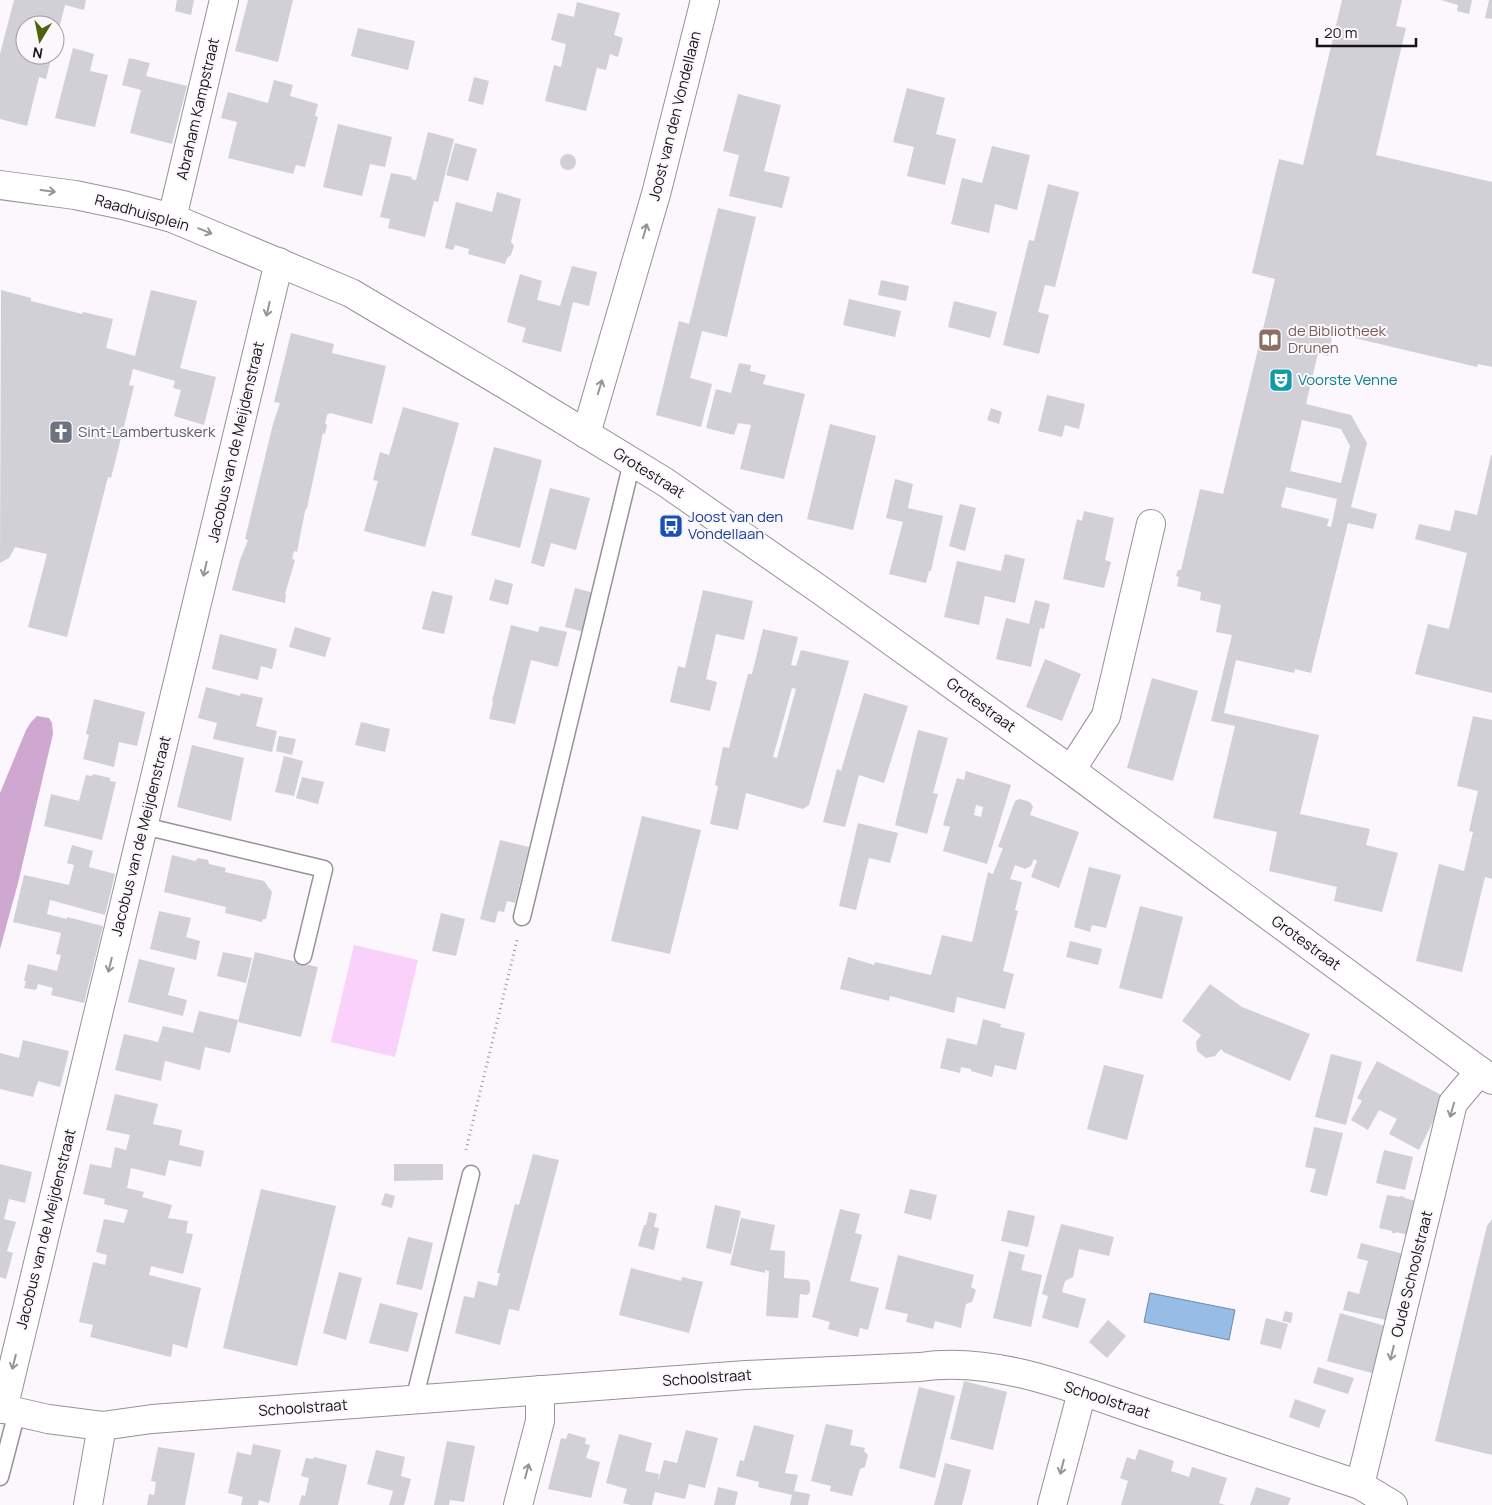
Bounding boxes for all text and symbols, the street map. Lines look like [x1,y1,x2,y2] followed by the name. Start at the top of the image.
[15,15,65,65] north arrow
[1317,15,1416,47] scale bar
[1324,22,1357,43] text: 20 m
[643,29,706,203] street label: Joost van den Vondellaan
[171,36,224,182] street label: Abraham Kampstraat
[31,43,44,64] text: N
[40,186,56,196] one-way arrow
[92,189,192,236] street label: Raadhuisplein
[641,223,651,239] one-way arrow
[197,227,212,237] one-way arrow
[263,301,272,317] one-way arrow
[1288,320,1387,358] place label: de Bibliotheek Drunen
[1257,327,1283,353] library icon: de Bibliotheek Drunen
[202,339,269,544] street label: Jacobus van de Meijdenstraat
[1268,367,1294,393] theatre icon: Voorste Venne
[1298,369,1398,390] place label: Voorste Venne
[595,379,605,395] one-way arrow
[48,419,74,445] church icon: Sint-Lambertuskerk
[78,421,216,442] place label: Sint-Lambertuskerk
[609,442,689,503] street label: Grotestraat
[688,506,783,544] place label: Joost van den Vondellaan
[658,513,684,539] bus stop icon: Joost van den Vondellaan
[200,561,209,577] one-way arrow
[942,672,1020,737] street label: Grotestraat
[105,734,176,938] street label: Jacobus van de Meijdenstraat
[1267,910,1345,975] street label: Grotestraat
[105,957,114,973] one-way arrow
[1446,1102,1456,1118] one-way arrow
[10,1127,81,1331] street label: Jacobus van de Meijdenstraat
[1386,1208,1437,1339] street label: Oude Schoolstraat
[1387,1344,1396,1360] one-way arrow
[9,1353,18,1369] one-way arrow
[662,1364,752,1391] street label: Schoolstraat
[1061,1376,1153,1423] street label: Schoolstraat
[258,1394,348,1421] street label: Schoolstraat
[1057,1458,1066,1474] one-way arrow
[523,1463,533,1479] one-way arrow

